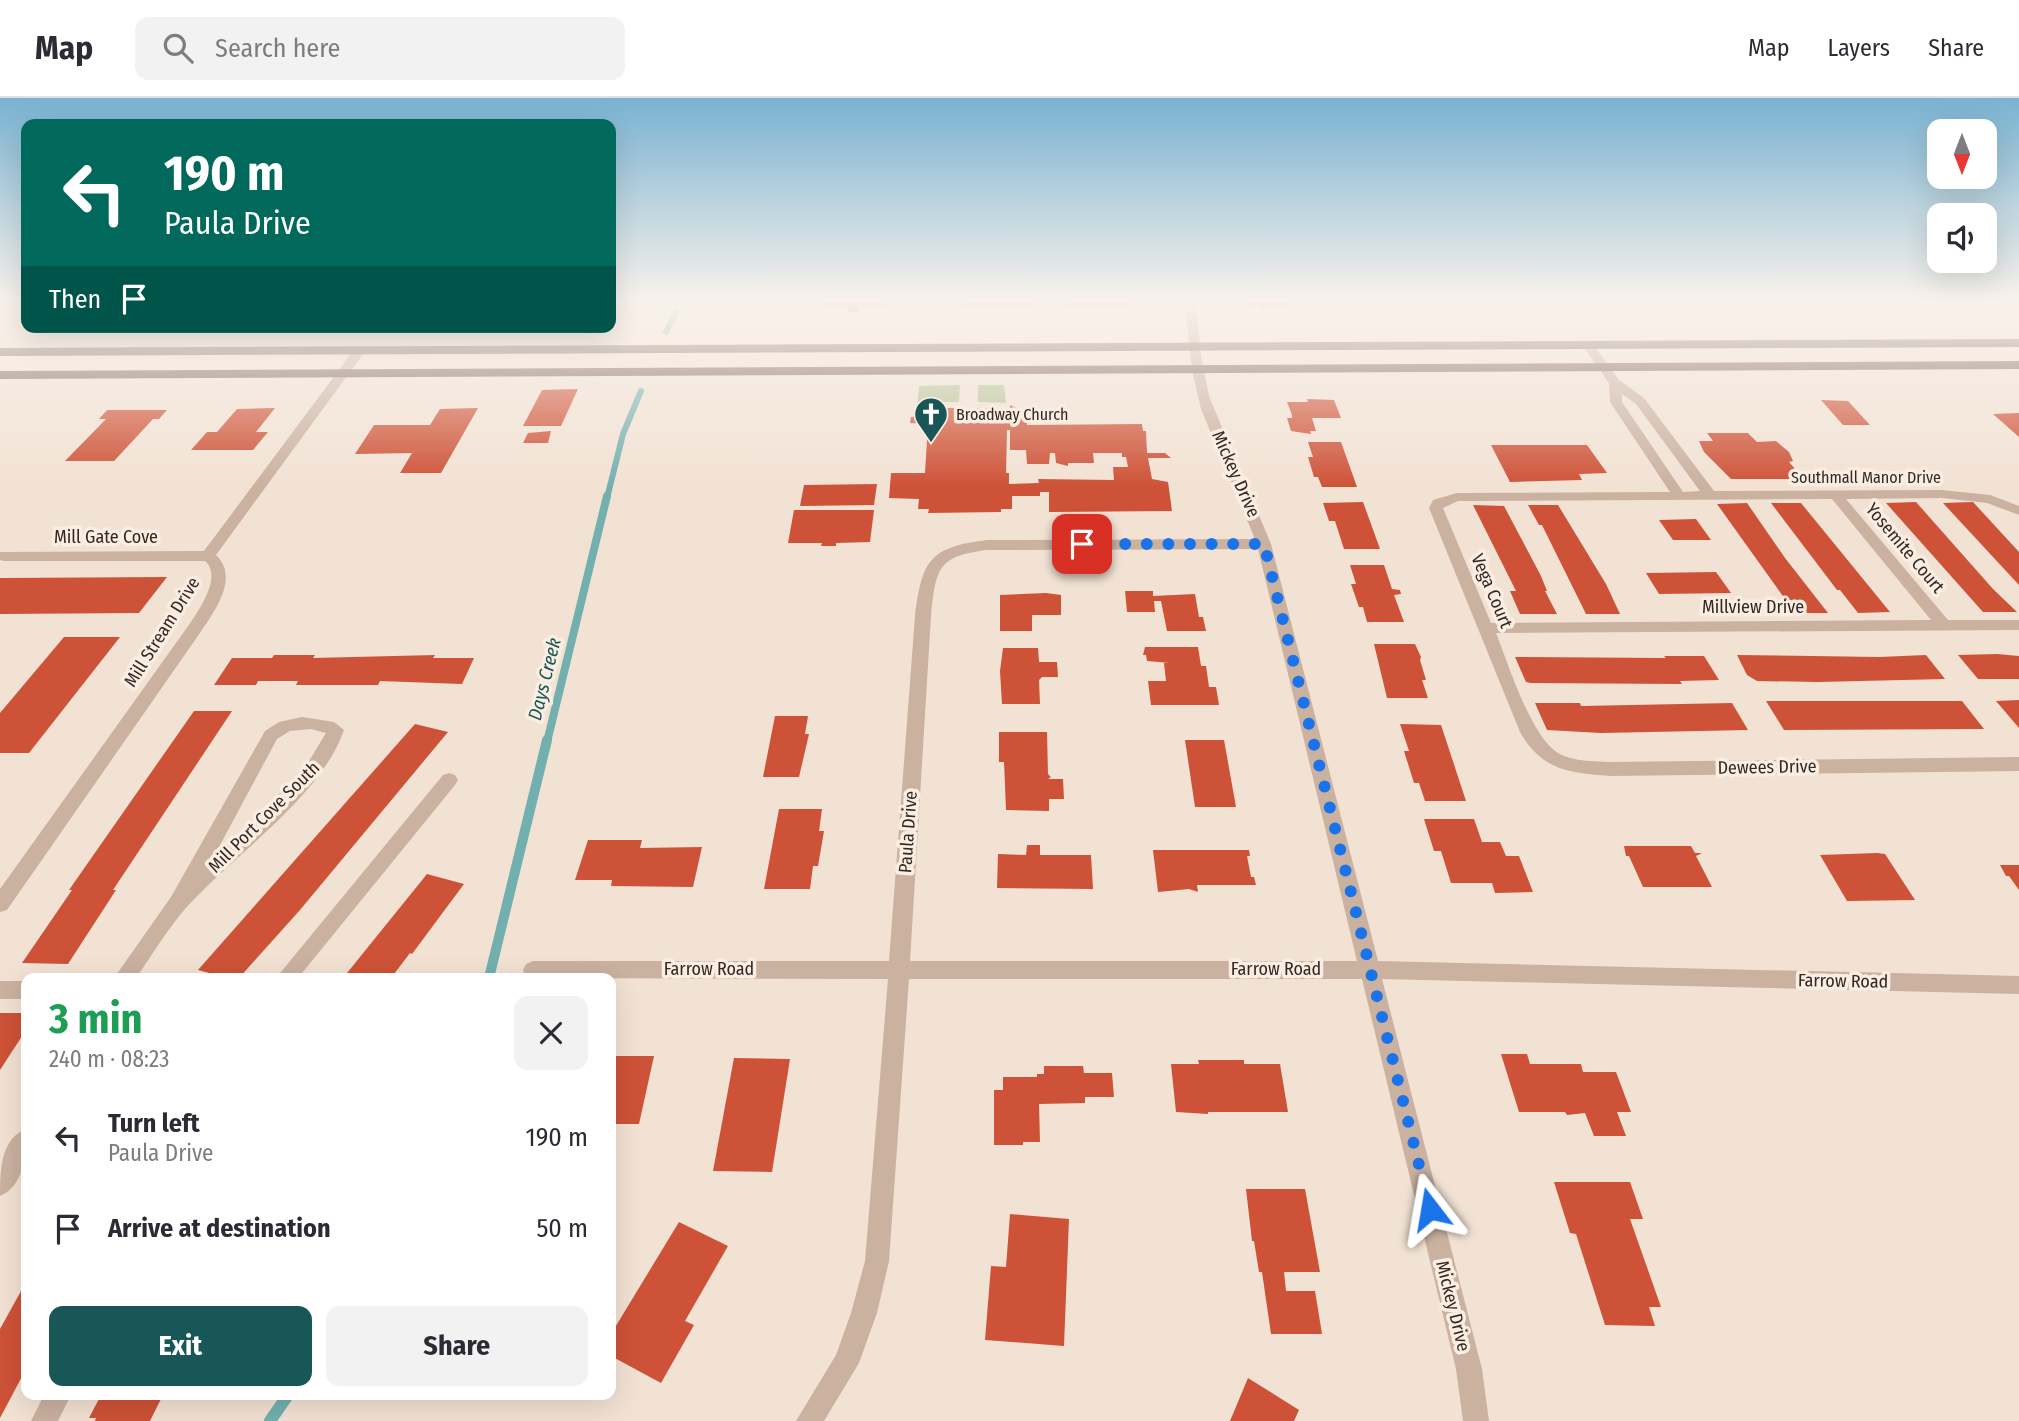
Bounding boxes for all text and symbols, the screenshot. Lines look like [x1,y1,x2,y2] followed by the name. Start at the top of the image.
[135,17,625,80] search box
[35,28,93,68] text: Map
[159,29,197,67] icon: search
[215,33,340,64] text: Search here
[1748,34,1790,62] text: Map
[1828,34,1890,62] text: Layers
[1928,34,1984,62] text: Share
[1927,119,1997,189] north arrow
[1927,119,1997,273] map controls
[164,144,284,203] text: 190 m
[49,147,140,238] icon: left
[1927,203,1997,273] button: sound
[164,204,311,242] text: Paula Drive
[115,280,153,318] icon: arrive
[49,284,101,315] text: Then
[912,395,950,444] church icon: Broadway Church
[956,405,1069,424] place label: Broadway Church
[1207,427,1265,521] street label: Mickey Drive
[1791,468,1941,487] street label: Southmall Manor Drive
[1861,498,1949,598] street label: Yosemite Court
[1052,514,1112,574] pin
[1063,525,1101,563] icon: arrive
[54,526,158,548] street label: Mill Gate Cove
[1467,551,1518,632] street label: Vega Court
[119,573,205,691] street label: Mill Stream Drive
[1702,596,1804,618] street label: Millview Drive
[523,635,566,723] water label: Days Creek
[1717,755,1817,779] street label: Dewees Drive
[204,757,324,877] street label: Mill Port Cove South
[894,790,922,874] street label: Paula Drive
[664,958,754,980] street label: Farrow Road
[1231,958,1321,980] street label: Farrow Road
[1798,969,1888,993] street label: Farrow Road
[49,994,143,1044] text: 3 min
[514,996,588,1070] button: close
[49,1045,169,1073] text: 240 m · 08:23
[108,1108,200,1139] text: Turn left
[49,1119,87,1157] icon: left
[526,1122,588,1153] text: 190 m
[108,1139,213,1167] text: Paula Drive
[1393,1172,1467,1246] position arrow
[49,1210,87,1248] icon: arrive
[108,1213,331,1244] text: Arrive at destination
[536,1213,588,1244] text: 50 m
[1431,1258,1475,1354] street label: Mickey Drive
[49,1306,312,1386] button: Exit
[326,1306,588,1386] button: Share

